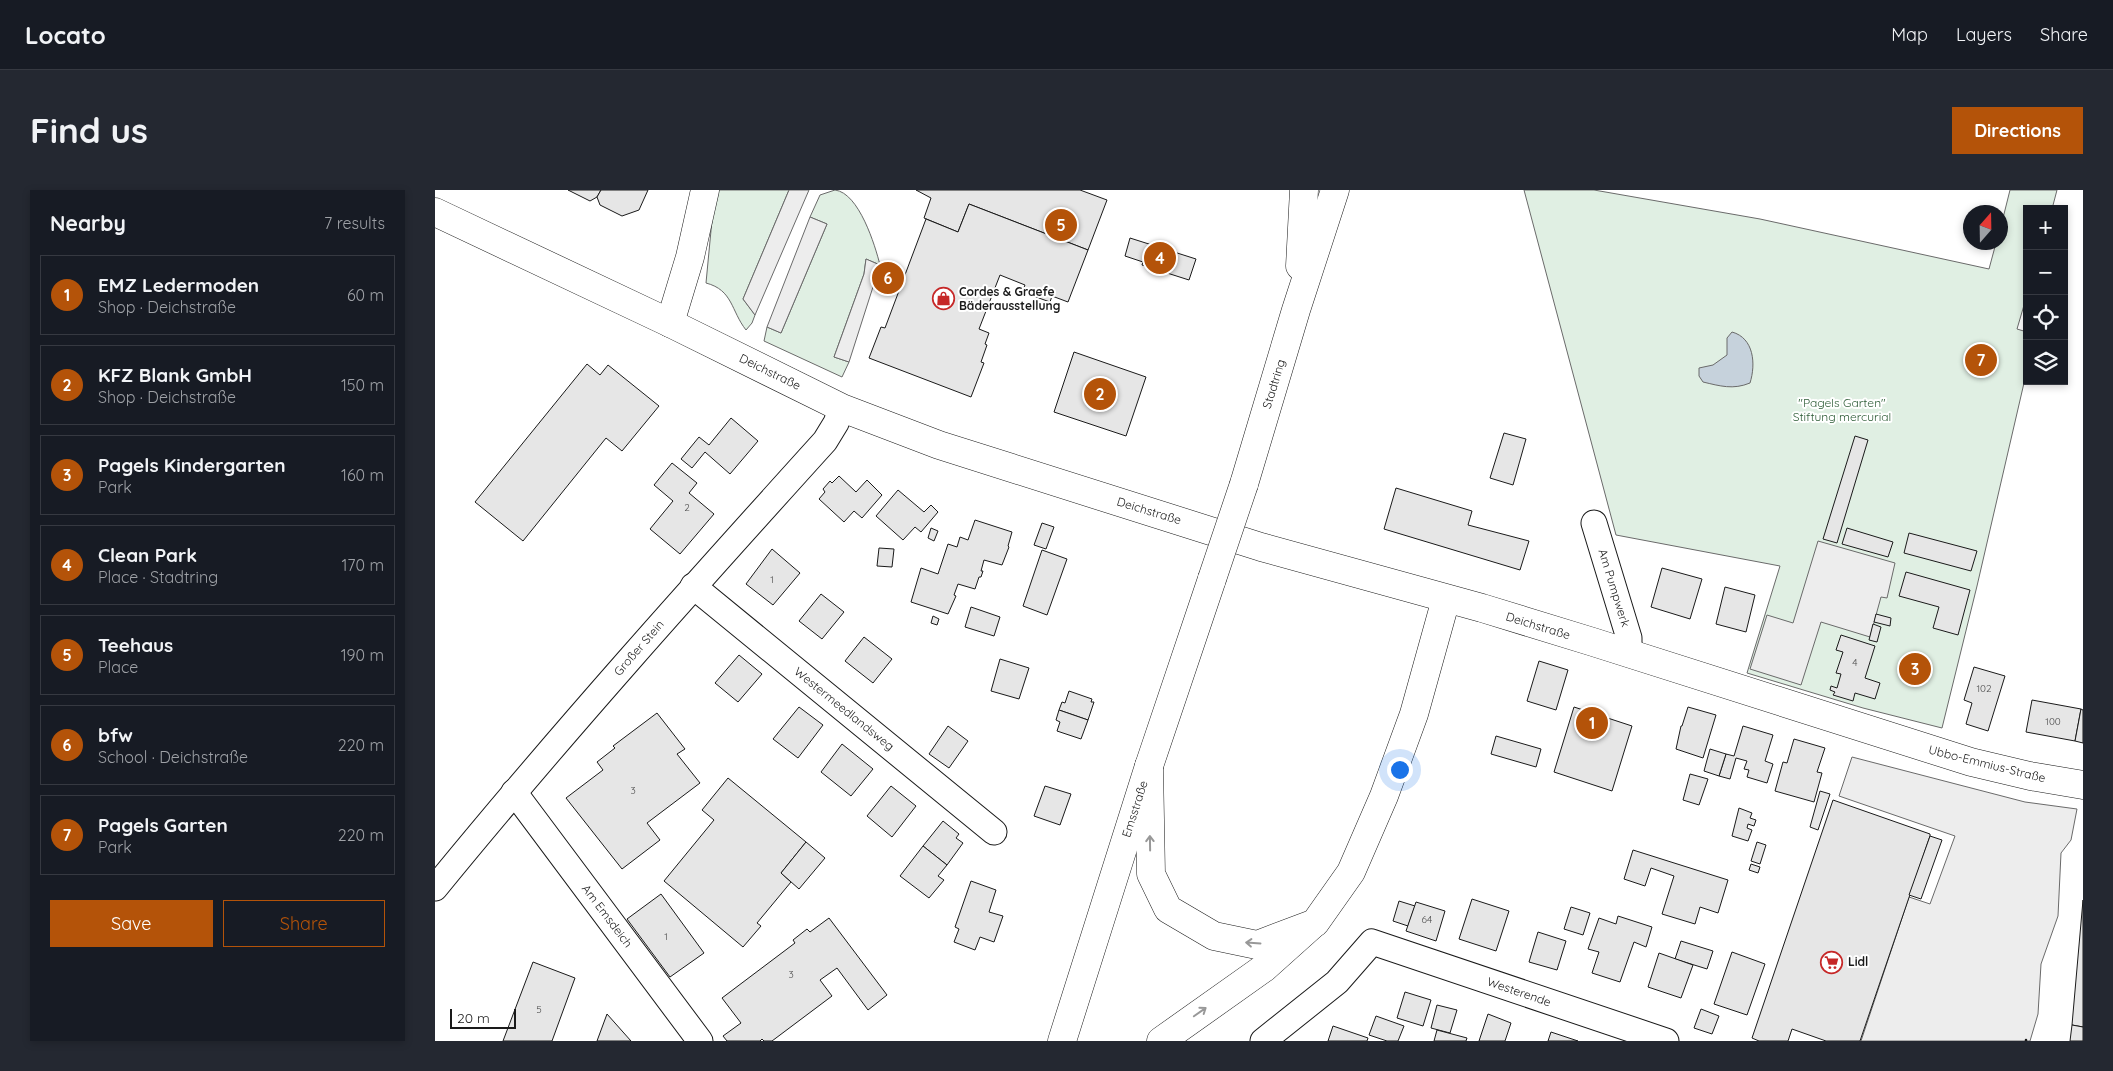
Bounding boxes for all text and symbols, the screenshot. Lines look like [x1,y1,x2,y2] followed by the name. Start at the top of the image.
[25,20,106,50] text: Locato
[1891,23,1928,46] text: Map
[1956,23,2012,46] text: Layers
[2040,23,2088,46] text: Share
[1952,107,2083,154] button: Directions
[30,108,148,152] text: Find us
[1963,205,2008,250] north arrow
[2023,205,2068,385] map controls
[2023,205,2068,250] button: +
[1045,206,1077,244] pin: 5
[50,210,126,236] text: Nearby
[324,213,385,233] text: 7 results
[1144,239,1176,277] pin: 4
[2023,250,2068,295] button: −
[872,259,904,297] pin: 6
[98,273,259,297] text: EMZ Ledermoden
[959,284,1060,313] place label: Cordes & Graefe Bäderausstellung
[64,285,70,305] text: 1
[347,285,384,305] text: 60 m
[931,287,955,311] shop icon: Cordes & Graefe Bäderausstellung
[2023,295,2068,340] button: locate
[98,297,236,317] text: Shop · Deichstraße
[2023,340,2068,385] button: layers
[1965,341,1997,379] pin: 7
[737,350,804,393] street label: Deichstraße
[1259,357,1288,410] street label: Stadtring
[98,363,252,387] text: KFZ Blank GmbH
[62,375,72,395] text: 2
[341,375,384,395] text: 150 m
[1084,375,1116,413] pin: 2
[98,387,236,407] text: Shop · Deichstraße
[1793,395,1891,424] park label: "Pagels Garten" Stiftung mercurial
[98,453,286,477] text: Pagels Kindergarten
[63,465,71,485] text: 3
[341,465,384,485] text: 160 m
[98,477,132,497] text: Park
[1115,494,1183,527] street label: Deichstraße
[684,501,690,514] house number: 2
[98,543,197,567] text: Clean Park
[1595,547,1633,629] street label: Am Pumpwerk
[62,555,72,575] text: 4
[341,555,384,575] text: 170 m
[98,567,218,587] text: Place · Stadtring
[770,573,774,586] house number: 1
[1504,609,1572,642] street label: Deichstraße
[610,617,667,679] street label: Großer Stein
[98,633,173,657] text: Teehaus
[62,645,72,665] text: 5
[341,645,384,665] text: 190 m
[1899,650,1931,688] pin: 3
[1852,656,1858,669] house number: 4
[98,657,138,677] text: Place
[791,664,897,753] street label: Westermeedlandsweg
[1976,682,1992,695] house number: 102
[1576,704,1608,742] pin: 1
[2045,715,2061,728] house number: 100
[98,723,133,747] text: bfw
[63,735,71,755] text: 6
[338,735,384,755] text: 220 m
[1927,742,2047,785] street label: Ubbo-Emmius-Straße
[98,747,248,767] text: School · Deichstraße
[1387,757,1413,783] your location
[1118,778,1151,839] street label: Emsstraße
[630,784,636,797] house number: 3
[98,813,228,837] text: Pagels Garten
[63,825,71,845] text: 7
[338,825,384,845] text: 220 m
[1146,836,1155,852] one-way arrow
[98,837,132,857] text: Park
[579,881,636,950] street label: Am Emsdeich
[50,900,213,947] button: Save
[223,900,385,947] button: Share
[1422,913,1432,926] house number: 64
[664,930,668,943] house number: 1
[1245,939,1261,948] one-way arrow
[1820,950,1844,974] supermarket icon: Lidl
[1848,954,1868,969] place label: Lidl
[788,968,794,981] house number: 3
[1485,974,1553,1010] street label: Westerende
[536,1003,542,1016] house number: 5
[450,1006,516,1029] scale bar
[1193,1007,1207,1017] one-way arrow
[457,1009,490,1027] text: 20 m

